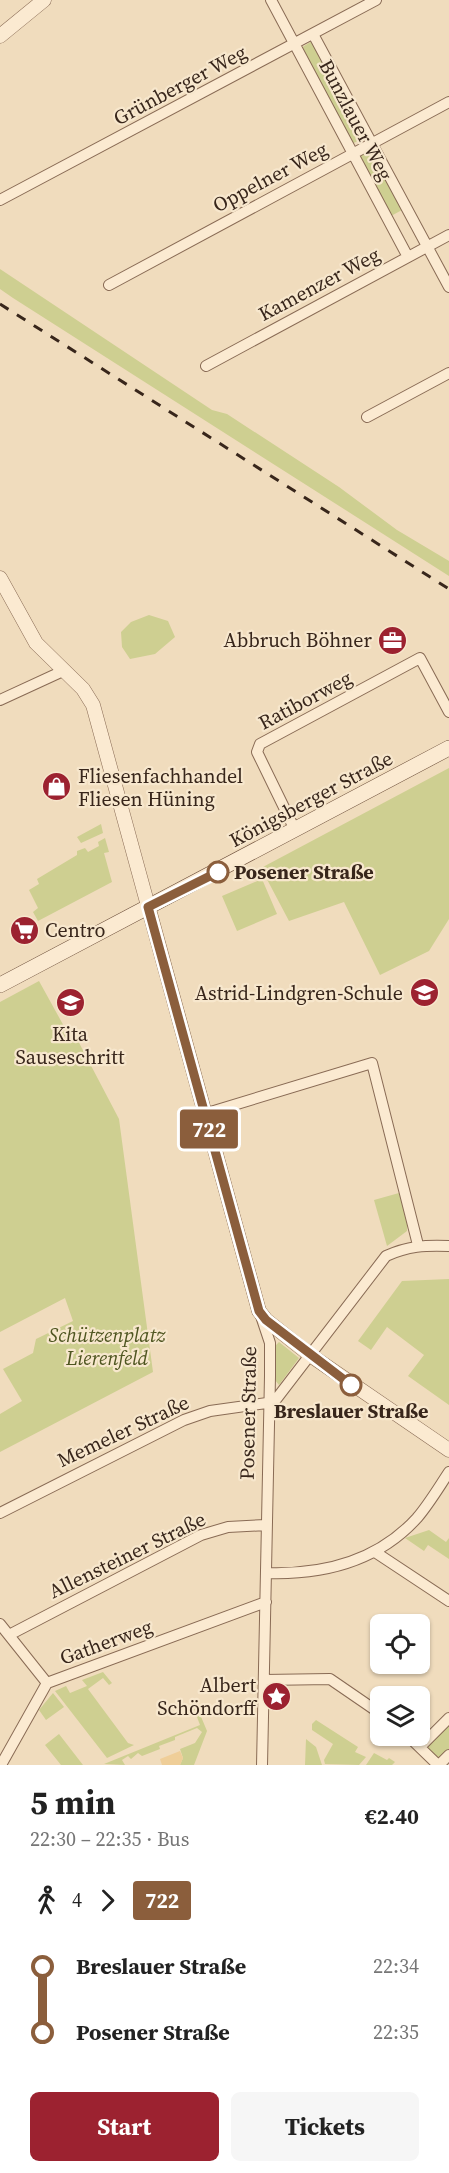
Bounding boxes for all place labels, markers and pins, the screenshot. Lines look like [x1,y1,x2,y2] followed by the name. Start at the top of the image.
[377,624,409,656] office icon: Abbruch Böhner
[224,626,373,654] place label: Abbruch Böhner
[78,762,243,813] place label: Fliesenfachhandel Fliesen Hüning
[41,771,73,803] shop icon: Fliesenfachhandel Fliesen Hüning
[234,858,374,886] place label: Posener Straße
[207,861,229,883] marker: Posener Straße
[8,914,40,946] supermarket icon: Centro
[45,916,106,944] place label: Centro
[408,977,440,1009] school or university icon: Astrid-Lindgren-Schule
[195,979,403,1007] place label: Astrid-Lindgren-Schule
[54,987,86,1019] school or university icon: Kita Sauseschritt
[16,1020,125,1071] place label: Kita Sauseschritt
[340,1374,362,1396] marker: Breslauer Straße
[274,1397,428,1425] place label: Breslauer Straße
[157,1671,258,1722] place label: Albert Schöndorff
[261,1681,293,1713] place icon: Albert Schöndorff

